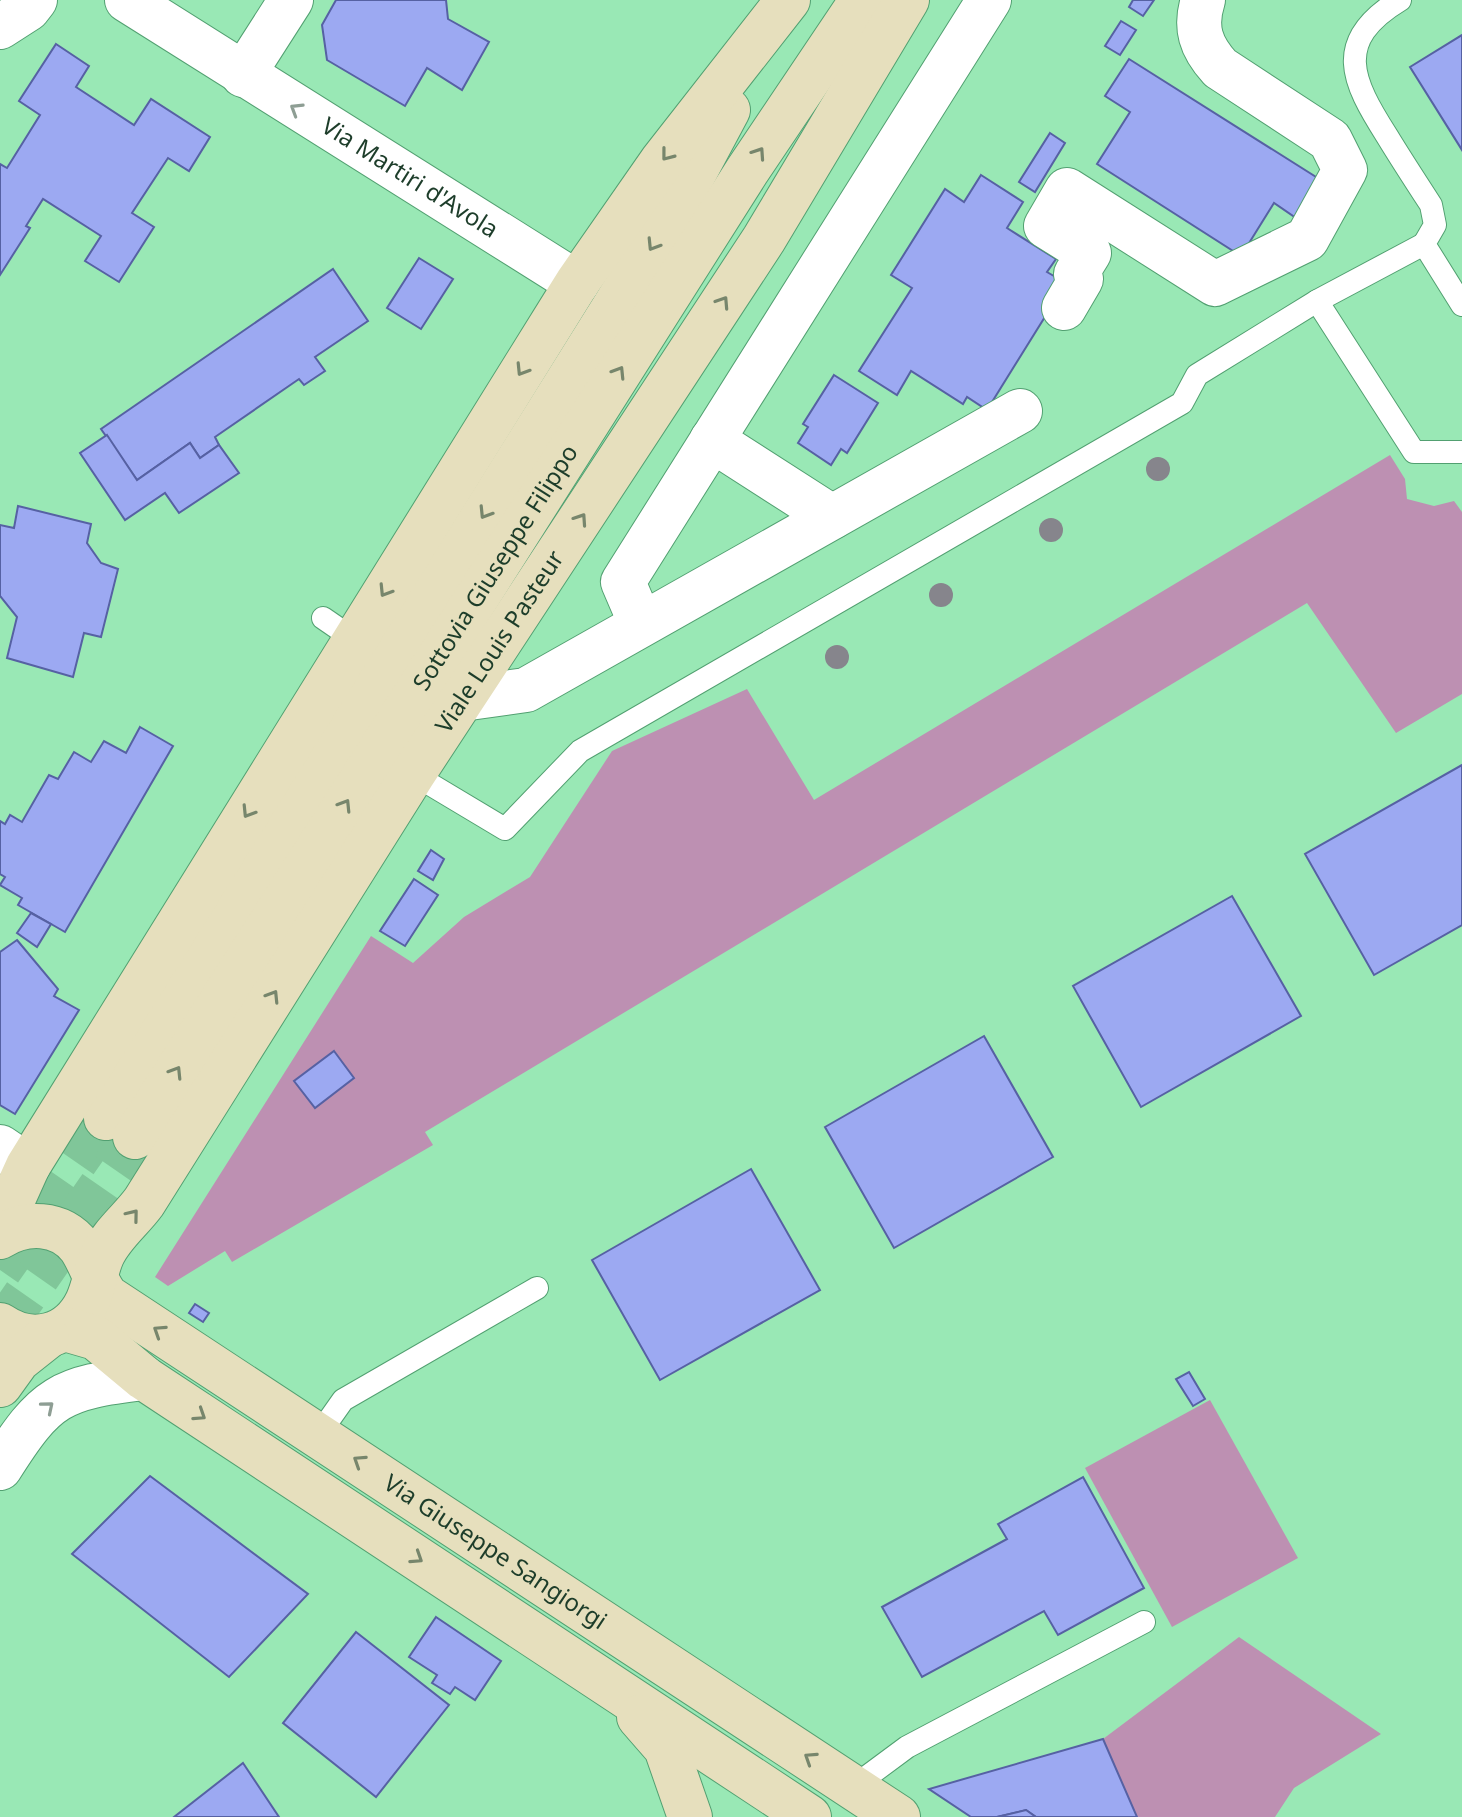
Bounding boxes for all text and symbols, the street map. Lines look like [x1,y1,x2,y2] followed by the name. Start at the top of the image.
[291,103,305,118] one-way arrow
[316,109,505,245] street label: Via Martiri d'Avola
[662,146,677,160] one-way arrow
[749,147,764,161] one-way arrow
[647,237,662,251] one-way arrow
[714,296,729,310] one-way arrow
[517,362,532,376] one-way arrow
[610,366,625,381] one-way arrow
[404,438,585,696] street label: Sottovia Giuseppe Filippo
[479,504,494,519] one-way arrow
[571,513,586,528] one-way arrow
[426,543,571,739] street label: Viale Louis Pasteur
[379,582,395,597] one-way arrow
[336,799,351,813] one-way arrow
[242,803,257,818] one-way arrow
[264,991,279,1005] one-way arrow
[167,1066,182,1080] one-way arrow
[124,1210,138,1225] one-way arrow
[153,1325,168,1340] one-way arrow
[38,1402,53,1417] one-way arrow
[191,1405,205,1420] one-way arrow
[353,1455,368,1470] one-way arrow
[378,1465,614,1636] street label: Via Giuseppe Sangiorgi
[408,1549,422,1564] one-way arrow
[804,1753,818,1768] one-way arrow

